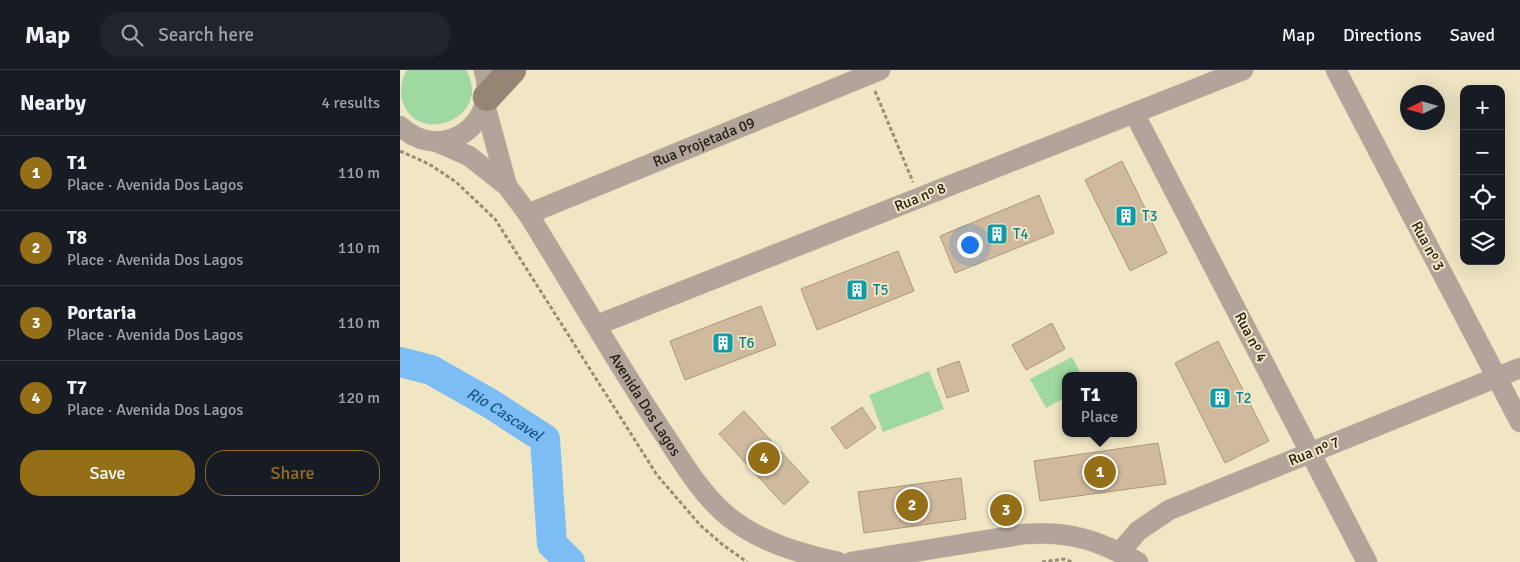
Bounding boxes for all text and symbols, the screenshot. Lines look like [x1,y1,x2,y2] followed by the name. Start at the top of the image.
[100,12,450,57] search box
[25,20,70,50] text: Map
[118,21,146,49] icon: search
[158,23,254,47] text: Search here
[1282,24,1315,46] text: Map
[1343,24,1422,46] text: Directions
[1450,24,1495,46] text: Saved
[1400,85,1445,130] north arrow
[1460,85,1505,265] map controls
[1460,85,1505,130] button: +
[20,90,86,116] text: Nearby
[321,93,380,113] text: 4 results
[650,113,758,171] street label: Rua Projetada 09
[1460,130,1505,175] button: −
[67,151,87,175] text: T1
[32,163,40,183] text: 1
[338,163,380,183] text: 110 m
[67,175,243,195] text: Place · Avenida Dos Lagos
[1460,175,1505,220] button: locate
[892,179,948,215] street label: Rua nº 8
[1114,204,1138,228] building icon: T3
[1142,207,1157,225] place label: T3
[1407,218,1449,274] street label: Rua nº 3
[1460,220,1505,265] button: layers
[985,222,1009,246] building icon: T4
[1013,225,1028,243] place label: T4
[67,226,87,250] text: T8
[957,232,983,258] your location
[32,238,40,258] text: 2
[338,238,380,258] text: 110 m
[67,250,243,270] text: Place · Avenida Dos Lagos
[845,278,869,302] building icon: T5
[873,281,888,299] place label: T5
[67,301,136,325] text: Portaria
[1231,309,1271,365] street label: Rua nº 4
[32,313,40,333] text: 3
[338,313,380,333] text: 110 m
[67,325,243,345] text: Place · Avenida Dos Lagos
[711,331,735,355] building icon: T6
[739,334,754,352] place label: T6
[606,349,685,460] street label: Avenida Dos Lagos
[1062,372,1137,437] popup
[67,376,87,400] text: T7
[463,383,547,447] water label: Rio Cascavel
[1081,383,1101,407] text: T1
[1208,386,1232,410] building icon: T2
[32,388,40,408] text: 4
[338,388,380,408] text: 120 m
[1236,389,1251,407] place label: T2
[67,400,243,420] text: Place · Avenida Dos Lagos
[1081,407,1118,427] text: Place
[1286,433,1342,469] street label: Rua nº 7
[748,439,780,477] pin: 4
[20,450,195,496] button: Save
[205,450,380,496] button: Share
[1084,453,1116,491] pin: 1
[896,486,928,524] pin: 2
[990,491,1022,529] pin: 3

